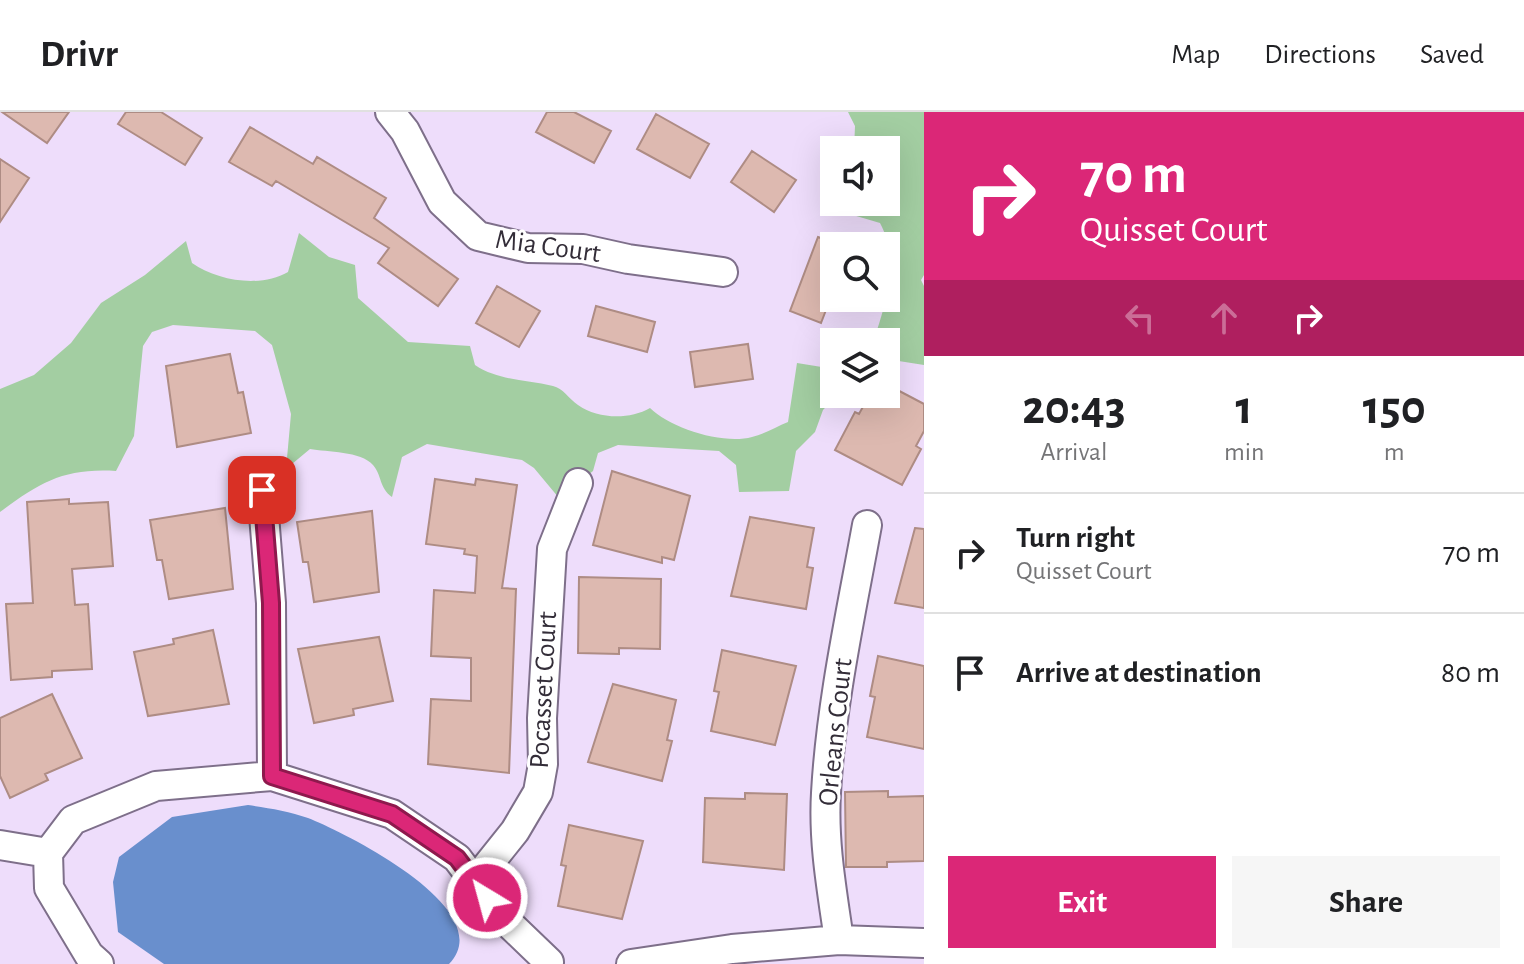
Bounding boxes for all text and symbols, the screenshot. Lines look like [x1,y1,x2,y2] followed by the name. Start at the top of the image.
[40,36,118,74] text: Drivr
[1171,41,1220,69] text: Map
[1264,41,1376,69] text: Directions
[1420,41,1484,69] text: Saved
[820,136,900,408] map controls
[820,136,900,216] button: sound
[948,144,1052,248] icon: right
[1080,147,1187,203] text: 70 m
[1080,212,1268,248] text: Quisset Court
[493,226,603,268] street label: Mia Court
[820,232,900,312] button: search
[1118,296,1162,340] icon: left
[1202,296,1246,340] icon: ahead
[1286,296,1330,340] icon: right
[820,328,900,408] button: layers
[1022,385,1126,433] text: 20:43
[1236,385,1253,433] text: 1
[1363,385,1426,433] text: 150
[1041,439,1107,465] text: Arrival
[1224,439,1264,465] text: min
[1384,439,1405,465] text: m
[228,456,296,524] pin
[240,468,284,512] icon: arrive
[1016,523,1135,553] text: Turn right
[948,531,992,575] icon: right
[1443,538,1500,568] text: 70 m
[1016,558,1151,584] text: Quisset Court
[526,611,562,769] street label: Pocasset Court
[948,651,992,695] icon: arrive
[814,657,858,807] street label: Orleans Court
[1016,658,1262,688] text: Arrive at destination
[1441,658,1500,688] text: 80 m
[445,856,529,940] position arrow
[948,856,1216,948] button: Exit
[1232,856,1500,948] button: Share

